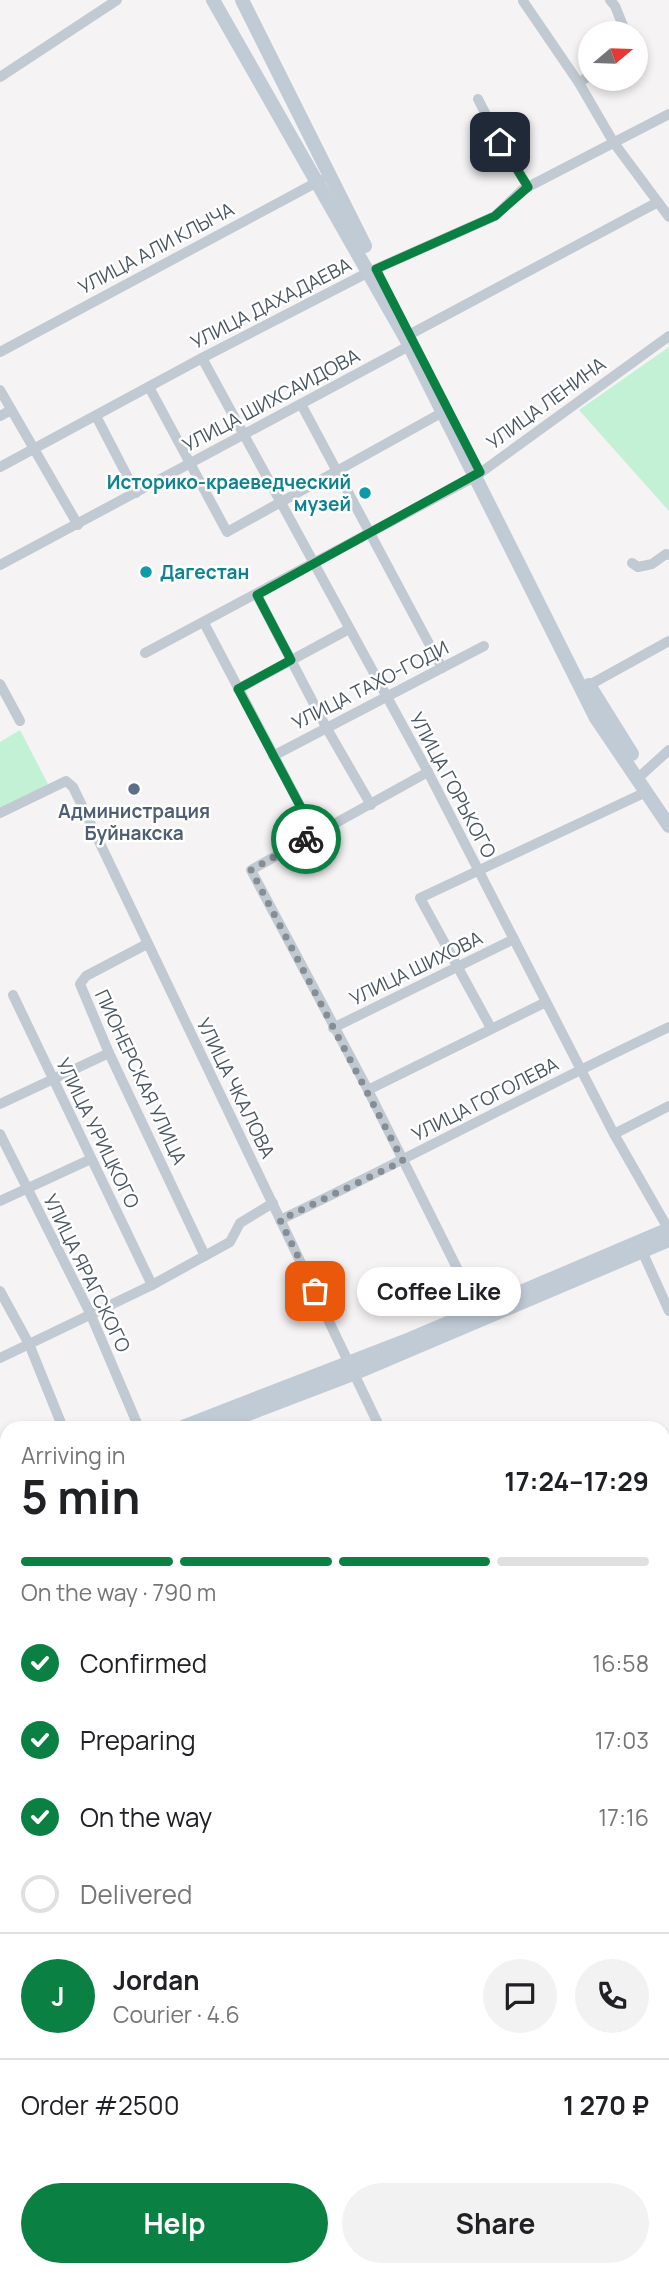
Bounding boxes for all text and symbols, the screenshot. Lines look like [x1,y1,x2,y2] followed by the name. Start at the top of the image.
[578,21,648,91] north arrow
[578,21,648,91] map controls
[470,112,530,172] pin
[481,123,519,161] icon: home
[74,196,238,300] street label: УЛИЦА АЛИ КЛЫЧА
[186,251,356,355] street label: УЛИЦА ДАХАДАЕВА
[178,342,364,458] street label: УЛИЦА ШИХСАИДОВА
[481,351,611,455] street label: УЛИЦА ЛЕНИНА
[107,469,351,517] place label: Историко-краеведческий музей
[357,485,373,501] marker: Историко-краеведческий музей
[160,559,249,585] place label: Дагестан
[138,564,154,580] marker: Дагестан
[287,634,453,736] street label: УЛИЦА ТАХО-ГОДИ
[404,708,502,863] street label: УЛИЦА ГОРЬКОГО
[126,781,142,797] marker: Администрация Буйнакска
[58,798,210,846] place label: Администрация Буйнакска
[271,804,341,874] courier
[287,820,325,858] icon: bike
[345,925,487,1011] street label: УЛИЦА ШИХОВА
[89,985,193,1169] street label: ПИОНЕРСКАЯ УЛИЦА
[191,1013,281,1163] street label: УЛИЦА ЧКАЛОВА
[407,1051,563,1147] street label: УЛИЦА ГОГОЛЕВА
[50,1053,146,1213] street label: УЛИЦА УРИЦКОГО
[37,1189,137,1357] street label: УЛИЦА ЯРАГСКОГО
[285,1261,345,1321] pin
[357,1266,522,1316] callout: Coffee Like
[296,1272,334,1310] icon: bag
[377,1275,501,1307] text: Coffee Like
[21,1439,126,1471] text: Arriving in
[504,1463,649,1499] text: 17:24–17:29
[21,1465,140,1528] text: 5 min
[21,1576,216,1608] text: On the way · 790 m
[21,1644,59,1682] icon: check
[80,1645,207,1681] text: Confirmed
[592,1647,649,1679] text: 16:58
[21,1721,59,1759] icon: check
[80,1722,196,1758] text: Preparing
[595,1724,649,1756] text: 17:03
[21,1798,59,1836] icon: check
[80,1799,212,1835] text: On the way
[598,1801,649,1833] text: 17:16
[80,1876,192,1912] text: Delivered
[483,1959,557,2033] button: chat
[575,1959,649,2033] button: phone
[113,1962,199,1998] text: Jordan
[51,1978,65,2014] text: J
[113,1998,240,2030] text: Courier · 4.6
[21,2087,180,2123] text: Order #2500
[563,2087,649,2123] text: 1 270 ₽
[21,2183,328,2263] button: Help
[342,2183,649,2263] button: Share

